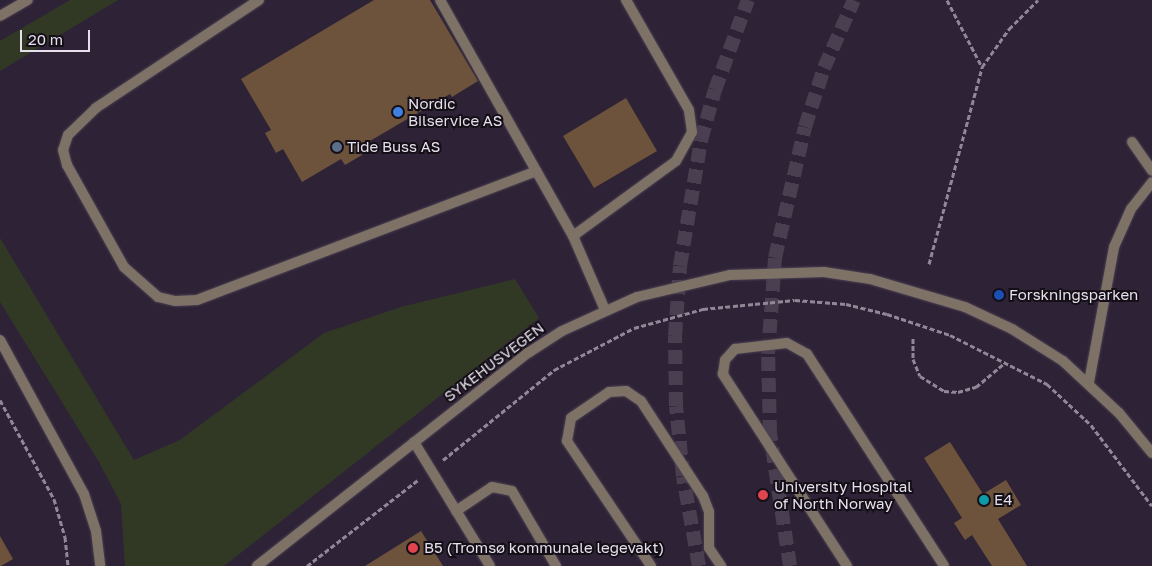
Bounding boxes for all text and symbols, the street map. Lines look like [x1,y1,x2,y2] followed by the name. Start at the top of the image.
[22,20,92,52] scale bar
[28,30,63,48] text: 20 m
[408,94,502,129] place label: Nordic Bilservice AS
[392,106,404,118] marker: Nordic Bilservice AS
[347,138,440,156] place label: Tide Buss AS
[331,141,343,153] marker: Tide Buss AS
[1009,286,1138,304] place label: Forskningsparken
[993,289,1005,301] marker: Forskningsparken
[441,319,547,405] street label: SYKEHUSVEGEN
[774,477,912,512] place label: University Hospital of North Norway
[756,488,770,502] marker: University Hospital of North Norway
[994,491,1012,509] place label: E4
[978,494,990,506] marker: E4
[424,539,664,557] place label: B5 (Tromsø kommunale legevakt)
[406,541,420,555] marker: B5 (Tromsø kommunale legevakt)

